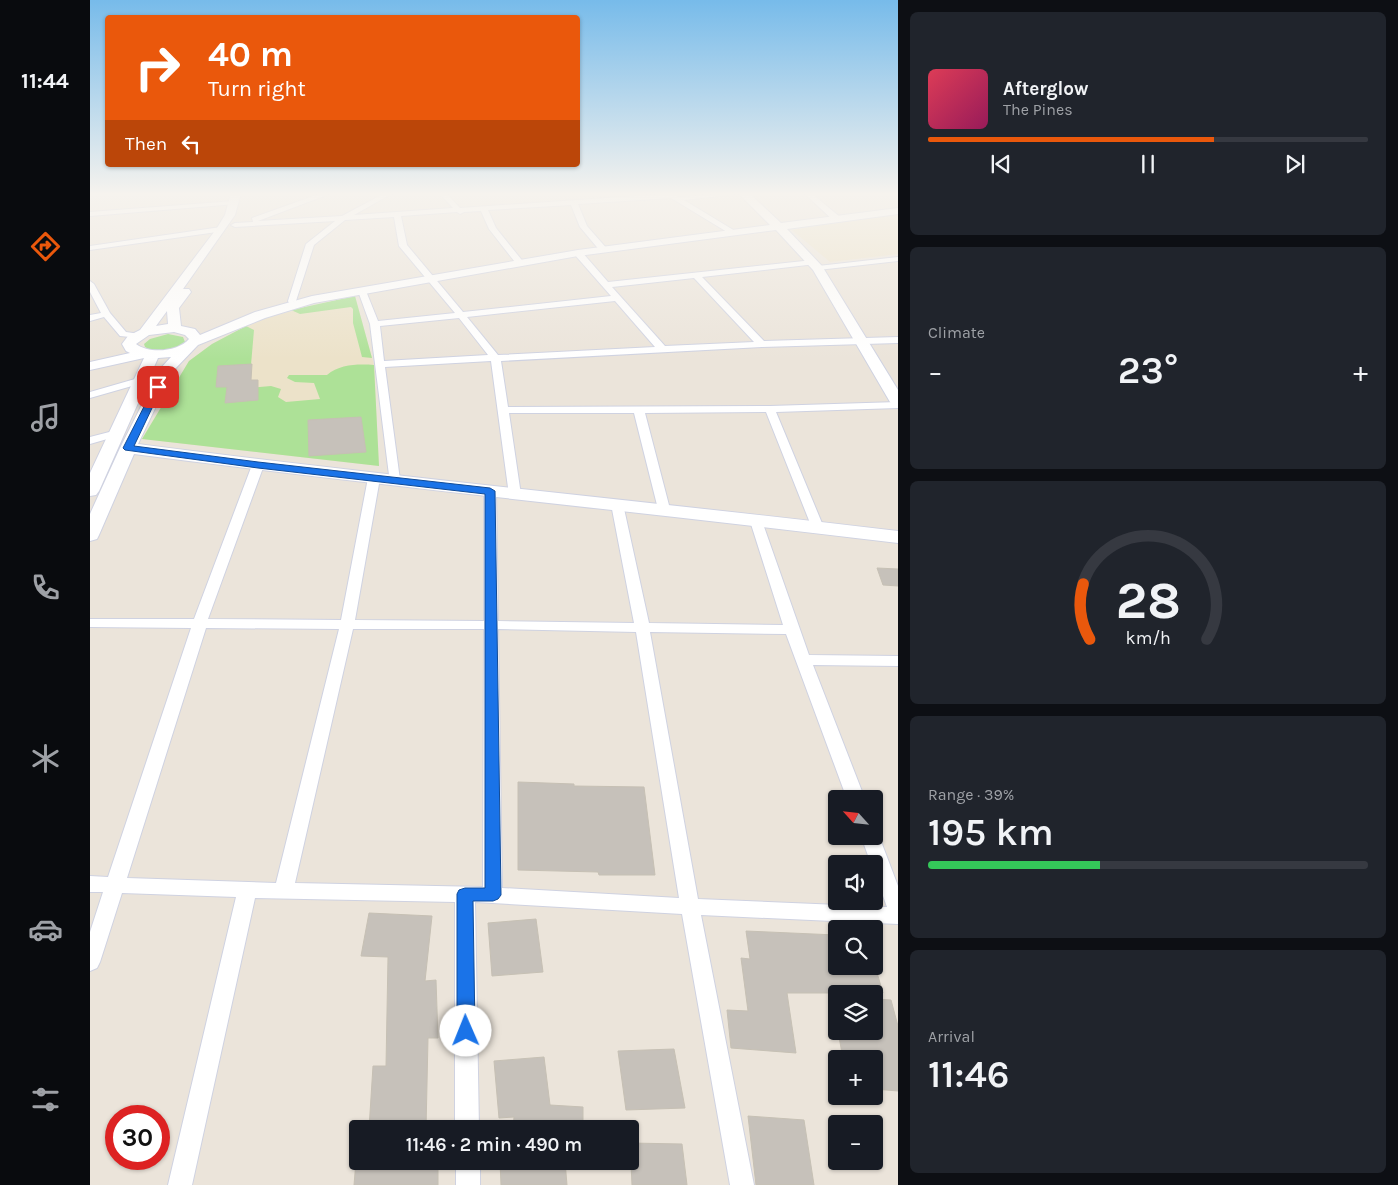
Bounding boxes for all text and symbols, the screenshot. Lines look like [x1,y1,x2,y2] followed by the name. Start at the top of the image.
[208,34,293,75] text: 40 m
[125,35,190,100] icon: right
[21,68,69,94] text: 11:44
[208,76,306,102] text: Turn right
[1003,78,1089,100] text: Afterglow
[1003,100,1073,119] text: The Pines
[177,130,205,158] icon: left
[125,133,167,155] text: Then
[987,150,1015,178] icon: previous
[1134,150,1162,178] icon: pause
[1281,150,1309,178] icon: next
[28,229,63,264] icon: directions
[928,323,985,342] text: Climate
[1118,348,1178,393] text: 23°
[928,355,943,388] text: −
[1353,355,1368,388] text: +
[137,366,179,408] pin
[144,373,172,401] icon: arrive
[28,400,63,435] icon: music
[28,570,63,605] icon: phone
[1115,570,1181,631] text: 28
[1125,628,1171,649] text: km/h
[28,741,63,776] icon: climate
[928,785,1014,804] text: Range · 39%
[828,790,882,845] north arrow
[828,790,883,1170] map controls
[928,810,1054,855] text: 195 km
[828,855,883,910] button: sound
[28,912,63,947] icon: car
[828,920,883,975] button: search
[828,985,883,1040] button: layers
[439,1004,491,1056] position arrow
[928,1027,975,1046] text: Arrival
[828,1050,883,1105] button: +
[928,1052,1009,1097] text: 11:46
[28,1082,63,1117] icon: filters
[105,1105,170,1170] speed limit sign: 30
[828,1115,883,1170] button: −
[406,1134,582,1156] text: 11:46 · 2 min · 490 m

